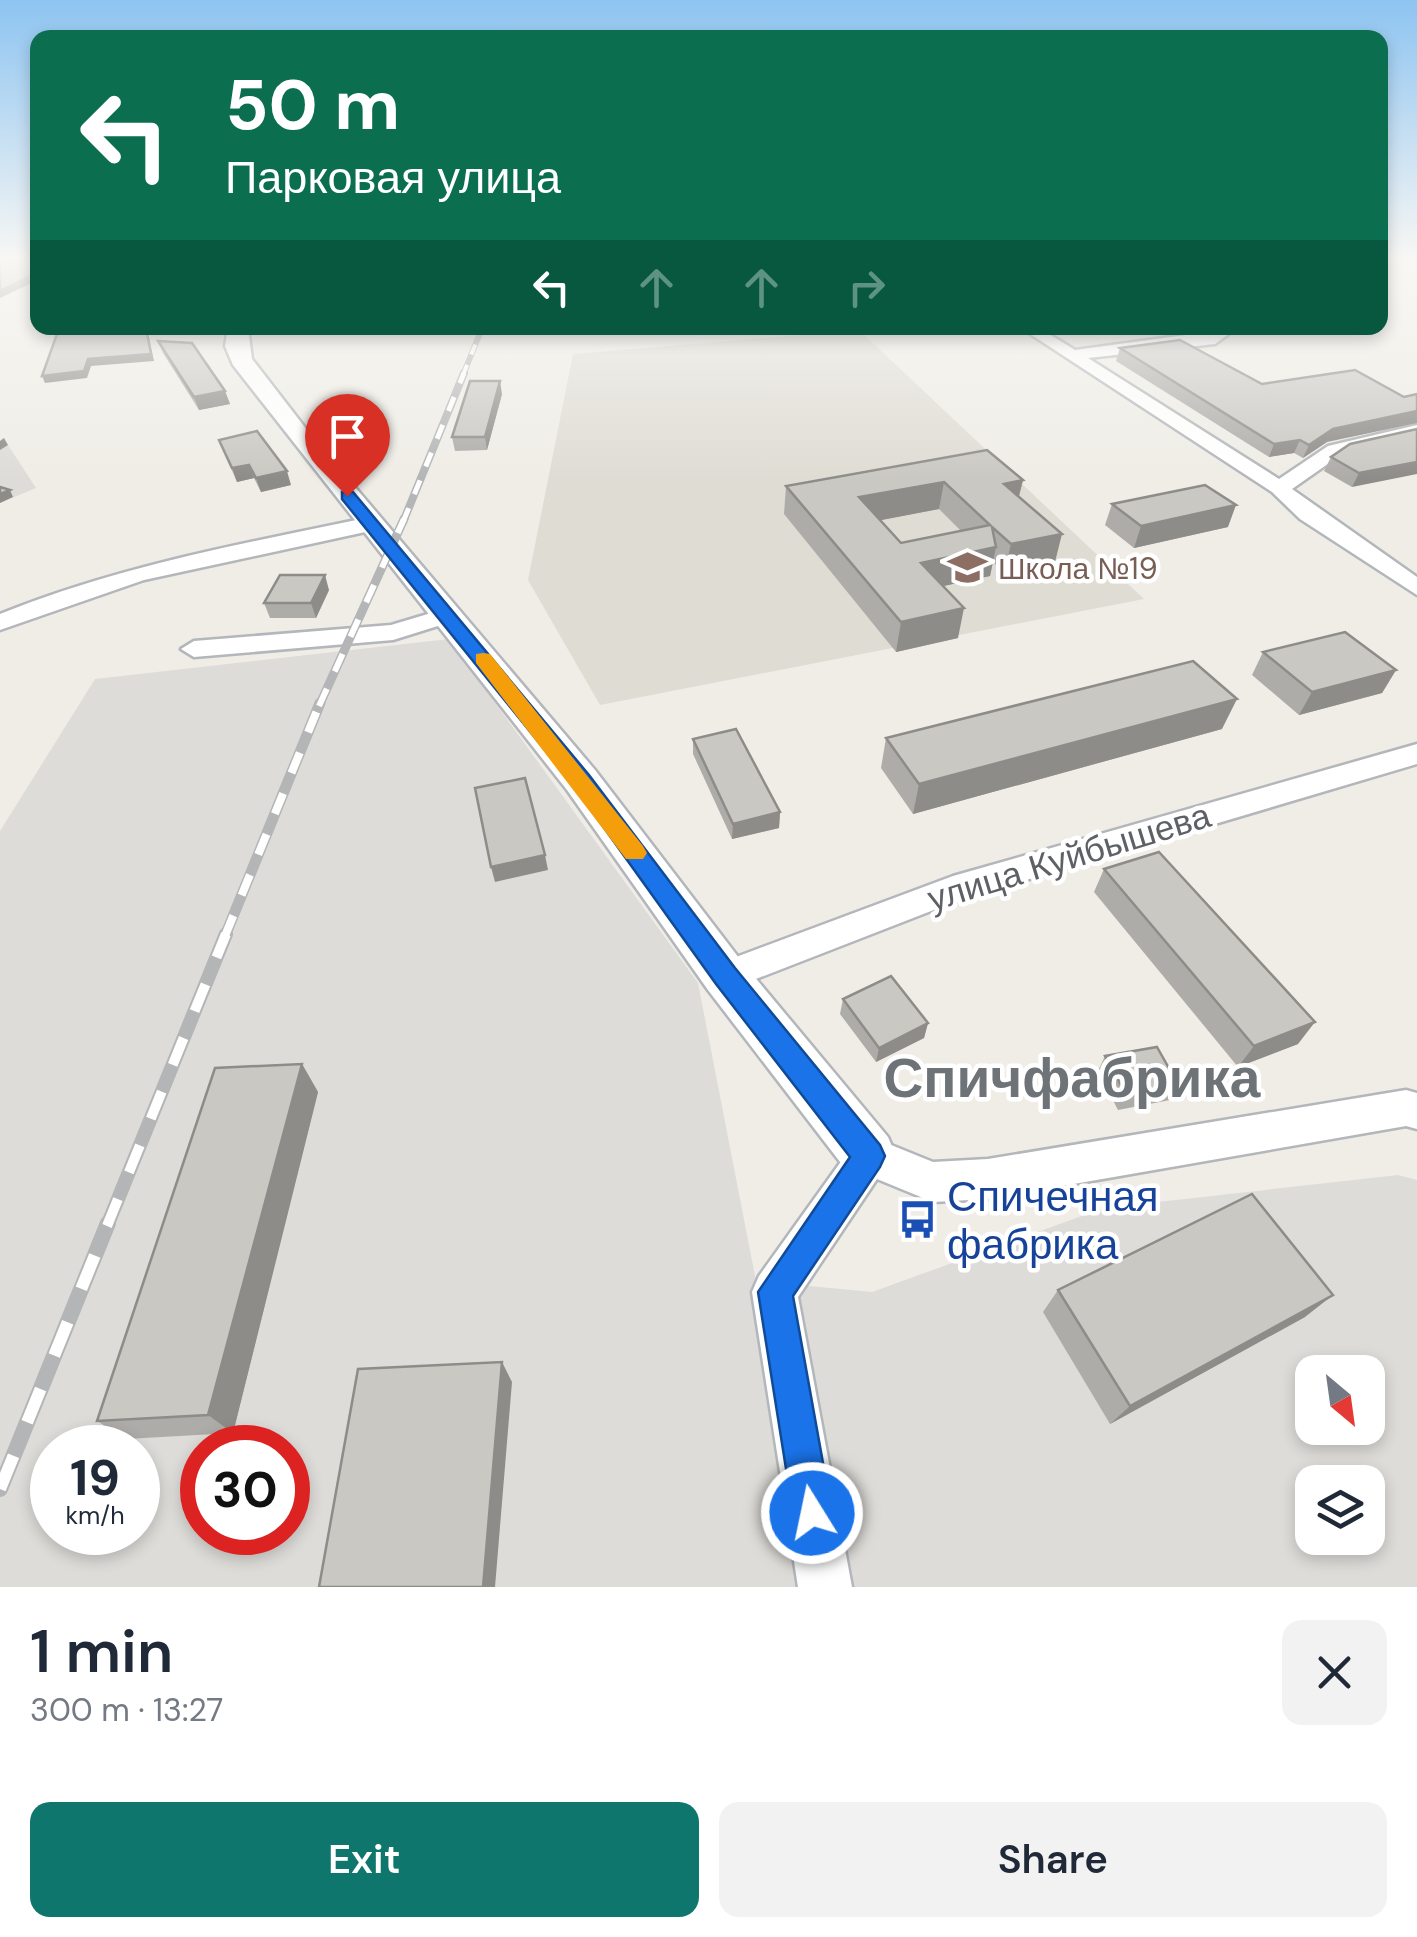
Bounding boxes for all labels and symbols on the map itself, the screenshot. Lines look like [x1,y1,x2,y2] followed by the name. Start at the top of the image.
[305,394,390,497] pin
[947,547,989,589] school or university icon: Школа №19
[998,549,1158,588] place label: Школа №19
[922,792,1217,922] street label: улица Куйбышева
[884,1042,1261,1114] district label: Спичфабрика
[947,1169,1159,1272] place label: Спичечная фабрика
[896,1199,938,1241] bus stop icon: Спичечная фабрика
[1295,1355,1385,1445] north arrow
[180,1425,310,1555] speed limit sign: 30
[760,1461,864,1565] position arrow

